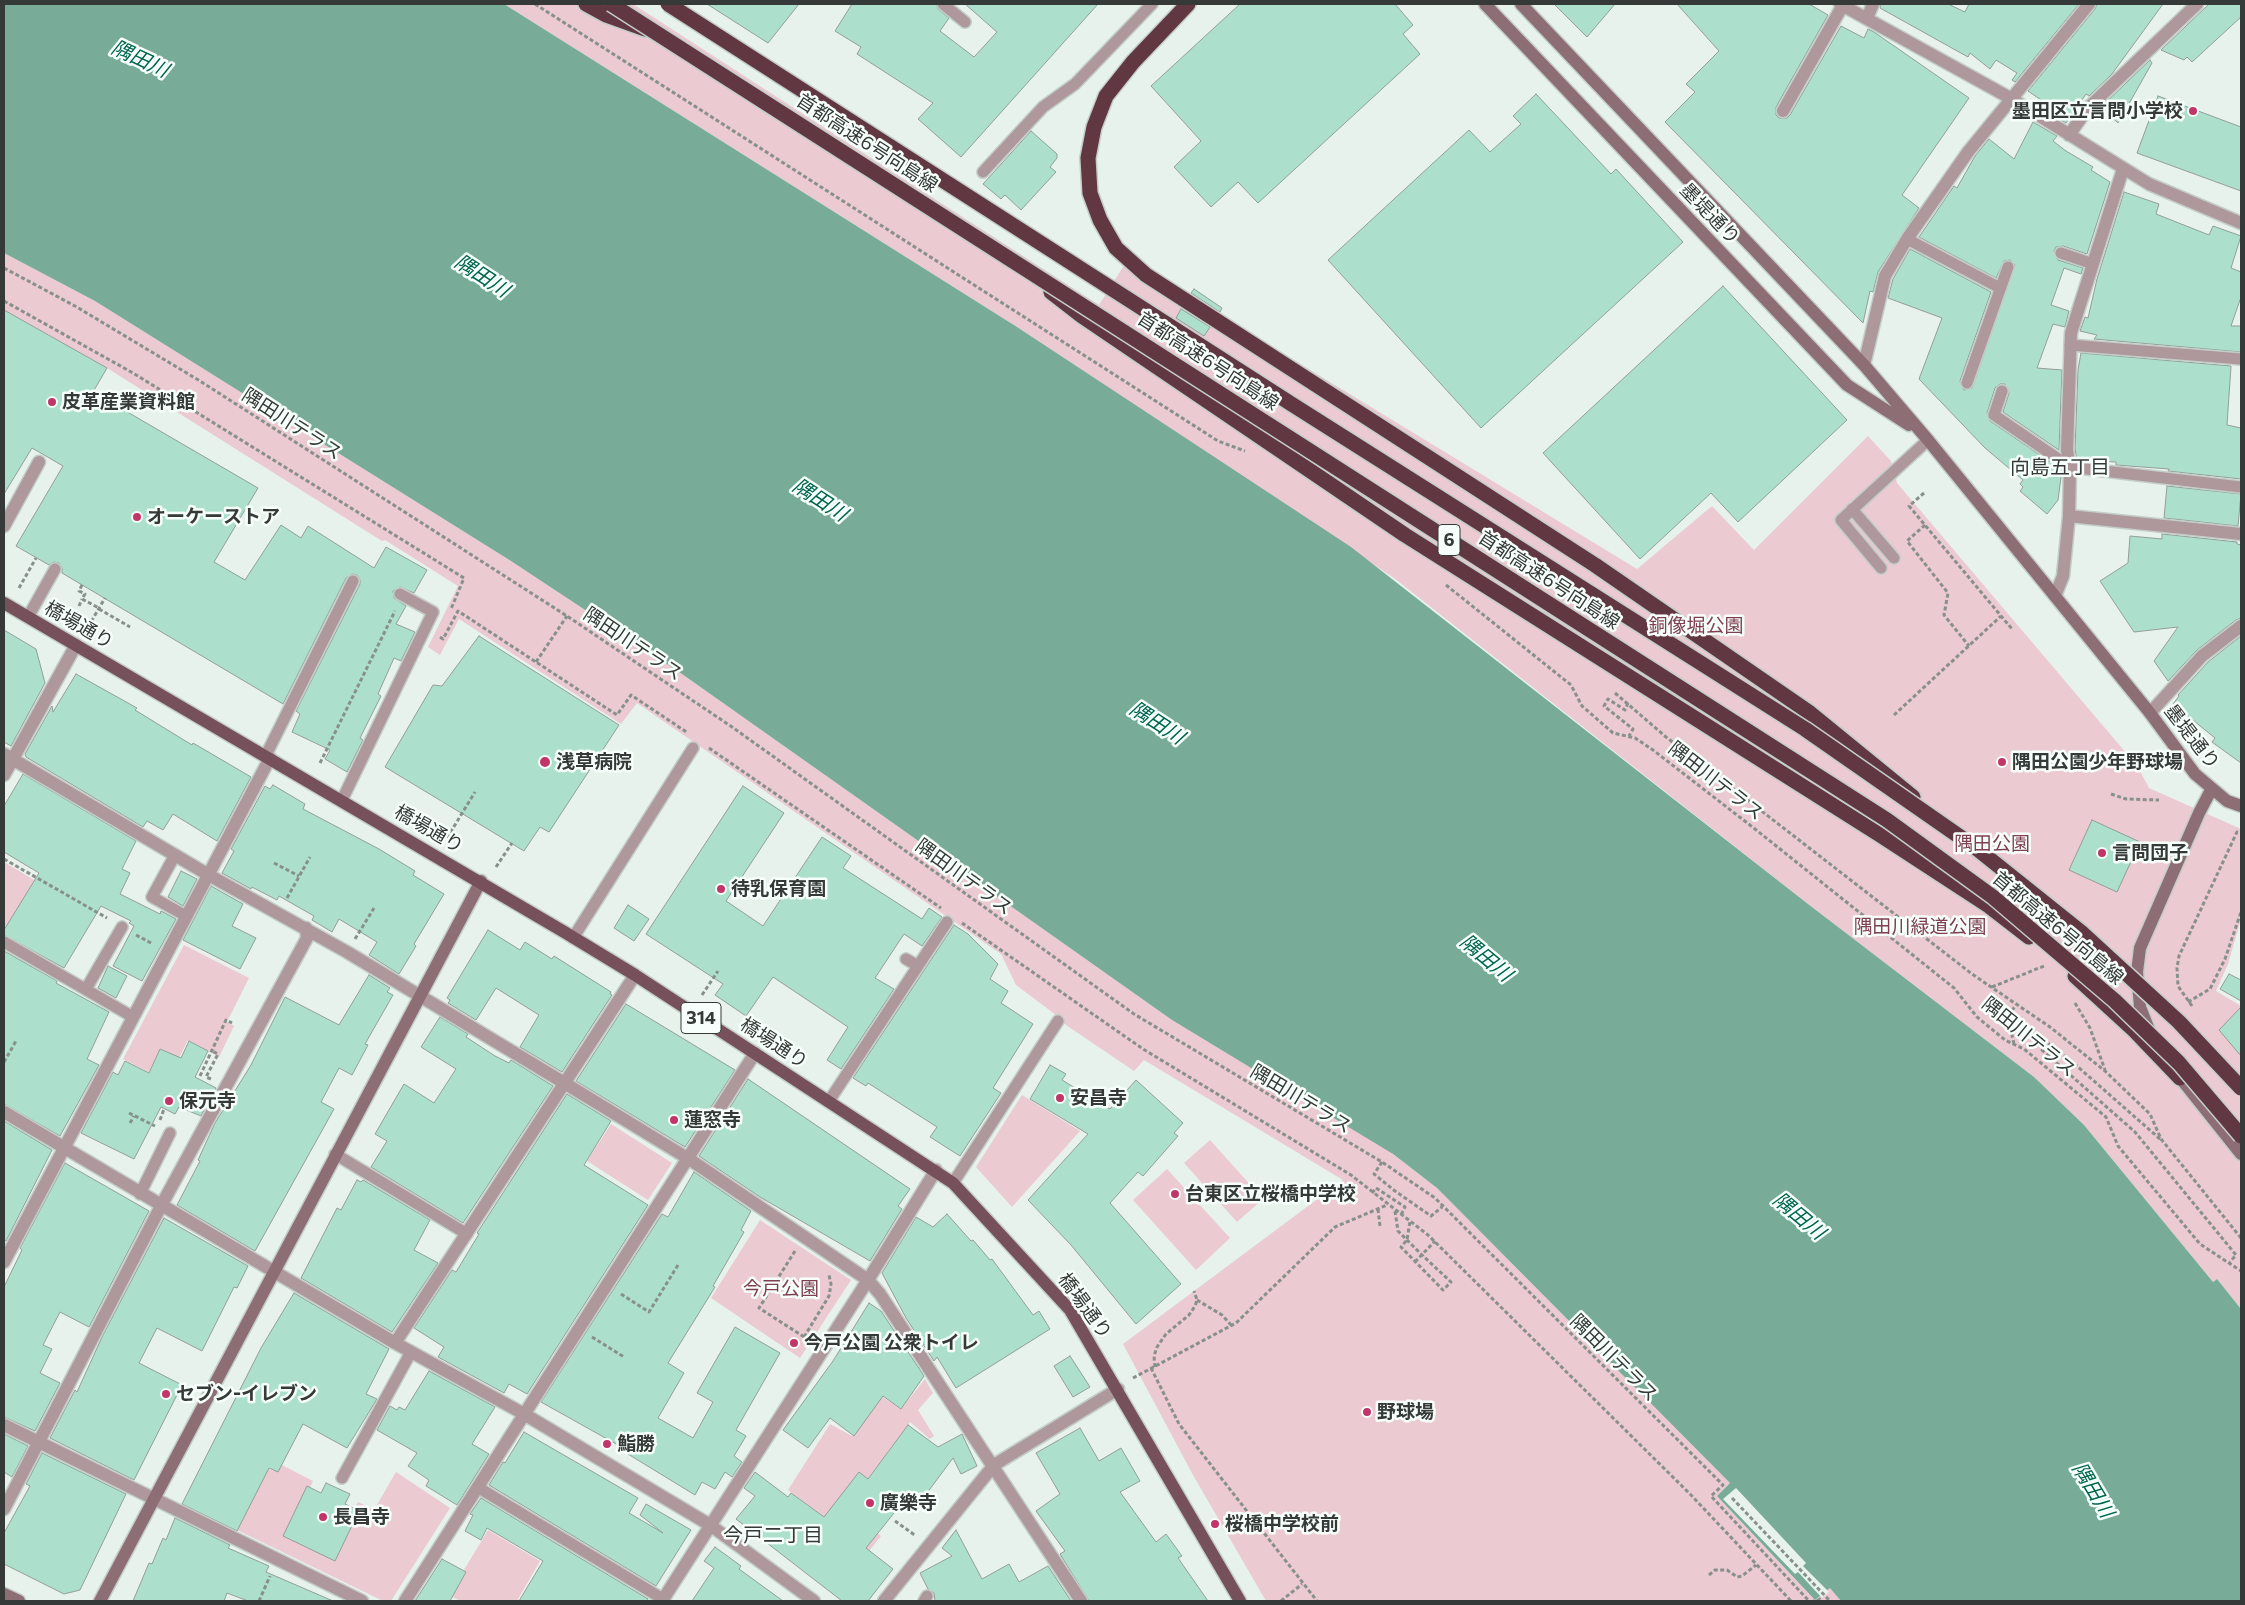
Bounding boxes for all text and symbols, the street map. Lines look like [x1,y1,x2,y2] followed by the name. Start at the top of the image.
[108,35,172,83] water label: 隅田川
[792,89,942,197] street label: 首都高速6号向島線
[2012,100,2183,122] place label: 墨田区立言問小学校
[2187,105,2199,117] marker: 墨田区立言問小学校
[1675,179,1745,249] street label: 墨堤通り
[450,250,514,302] water label: 隅田川
[1133,307,1283,415] street label: 首都高速6号向島線
[238,383,346,465] street label: 隅田川テラス
[62,391,195,413] place label: 皮革産業資料館
[46,396,58,408] marker: 皮革産業資料館
[2010,455,2110,479] district label: 向島五丁目
[788,474,852,526] water label: 隅田川
[147,506,280,528] place label: オーケーストア
[131,511,143,523] marker: オーケーストア
[1438,524,1460,556] road number: 6
[1474,526,1624,634] street label: 首都高速6号向島線
[40,596,118,654] street label: 橋場通り
[579,603,687,685] street label: 隅田川テラス
[1649,615,1743,637] park label: 銅像堀公園
[1125,697,1189,749] water label: 隅田川
[2160,700,2224,774] street label: 墨堤通り
[1664,737,1768,825] street label: 隅田川テラス
[556,751,632,773] place label: 浅草病院
[2012,751,2183,773] place label: 隅田公園少年野球場
[538,755,552,769] marker: 浅草病院
[1996,756,2008,768] marker: 隅田公園少年野球場
[390,800,468,858] street label: 橋場通り
[1954,833,2030,855] park label: 隅田公園
[911,834,1017,920] street label: 隅田川テラス
[2112,842,2188,864] place label: 言問団子
[2096,847,2108,859] marker: 言問団子
[1988,867,2128,989] street label: 首都高速6号向島線
[731,878,826,900] place label: 待乳保育園
[715,883,727,895] marker: 待乳保育園
[1854,916,1986,938] park label: 隅田川緑道公園
[1455,930,1517,986] water label: 隅田川
[1978,992,2080,1082] street label: 隅田川テラス
[681,1002,721,1034] road number: 314
[736,1013,812,1073] street label: 橋場通り
[1246,1060,1356,1138] street label: 隅田川テラス
[1070,1087,1127,1109] place label: 安昌寺
[179,1090,236,1112] place label: 保元寺
[1054,1092,1066,1104] marker: 安昌寺
[163,1095,175,1107] marker: 保元寺
[684,1109,741,1131] place label: 蓮窓寺
[668,1114,680,1126] marker: 蓮窓寺
[1185,1183,1356,1205] place label: 台東区立桜橋中学校
[1169,1188,1181,1200] marker: 台東区立桜橋中学校
[1768,1188,1830,1244] water label: 隅田川
[1053,1269,1117,1343] street label: 橋場通り
[743,1278,819,1300] park label: 今戸公園
[1566,1310,1662,1406] street label: 隅田川テラス
[804,1332,979,1354] place label: 今戸公園 公衆トイレ
[788,1337,800,1349] marker: 今戸公園 公衆トイレ
[176,1383,317,1405] place label: セブン-イレブン
[160,1388,172,1400] marker: セブン-イレブン
[1377,1401,1434,1423] place label: 野球場
[1361,1406,1373,1418] marker: 野球場
[617,1433,655,1455] place label: 鮨勝
[601,1438,613,1450] marker: 鮨勝
[2067,1458,2119,1522] water label: 隅田川
[880,1492,937,1514] place label: 廣樂寺
[864,1497,876,1509] marker: 廣樂寺
[333,1506,390,1528] place label: 長昌寺
[317,1511,329,1523] marker: 長昌寺
[1225,1513,1339,1535] place label: 桜橋中学校前
[1209,1518,1221,1530] marker: 桜橋中学校前
[723,1523,823,1547] district label: 今戸二丁目

